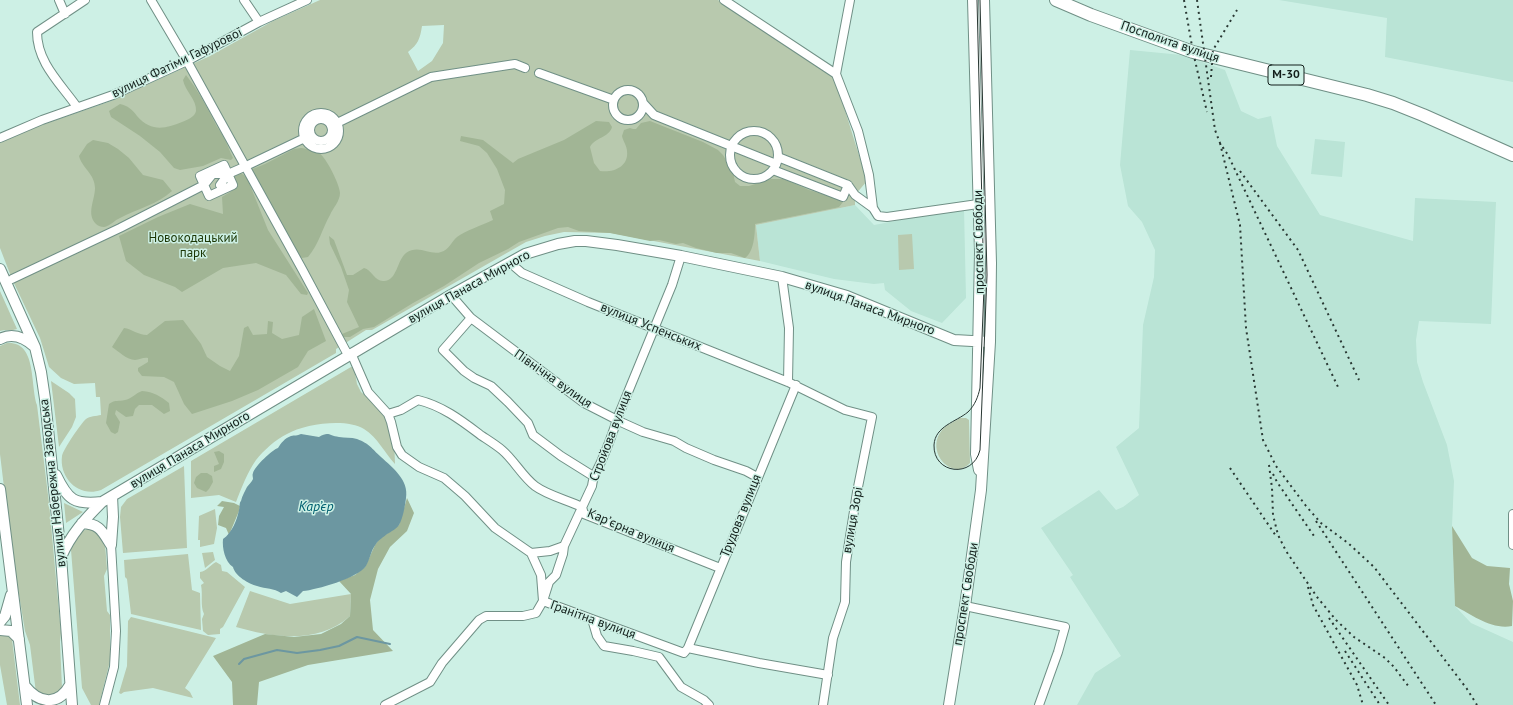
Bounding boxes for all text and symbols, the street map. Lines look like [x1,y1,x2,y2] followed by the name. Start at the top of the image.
[1119,18,1221,66] street label: Посполита вулиця
[109,25,245,101] street label: вулиця Фатіми Гафурової
[1268,65,1304,85] road number: М-30
[970,190,988,294] street label: проспект Свободи
[148,230,238,261] park label: Новокодацький парк
[405,247,533,327] street label: вулиця Панаса Мирного
[803,277,937,339] street label: вулиця Панаса Мирного
[598,300,704,354] street label: вулиця Успенських
[511,346,595,412] street label: Північна вулиця
[587,389,635,483] street label: Стройова вулиця
[36,398,70,568] street label: вулиця Набережна Заводська
[127,408,253,492] street label: вулиця Панаса Мирного
[717,472,765,560] street label: Трудова вулиця
[839,486,867,554] street label: вулиця Зорі
[298,499,334,515] water label: Кар’єр
[585,506,677,556] street label: Карʼєрна вулиця
[950,541,982,647] street label: проспект Свободи
[548,597,638,643] street label: Гранітна вулиця

